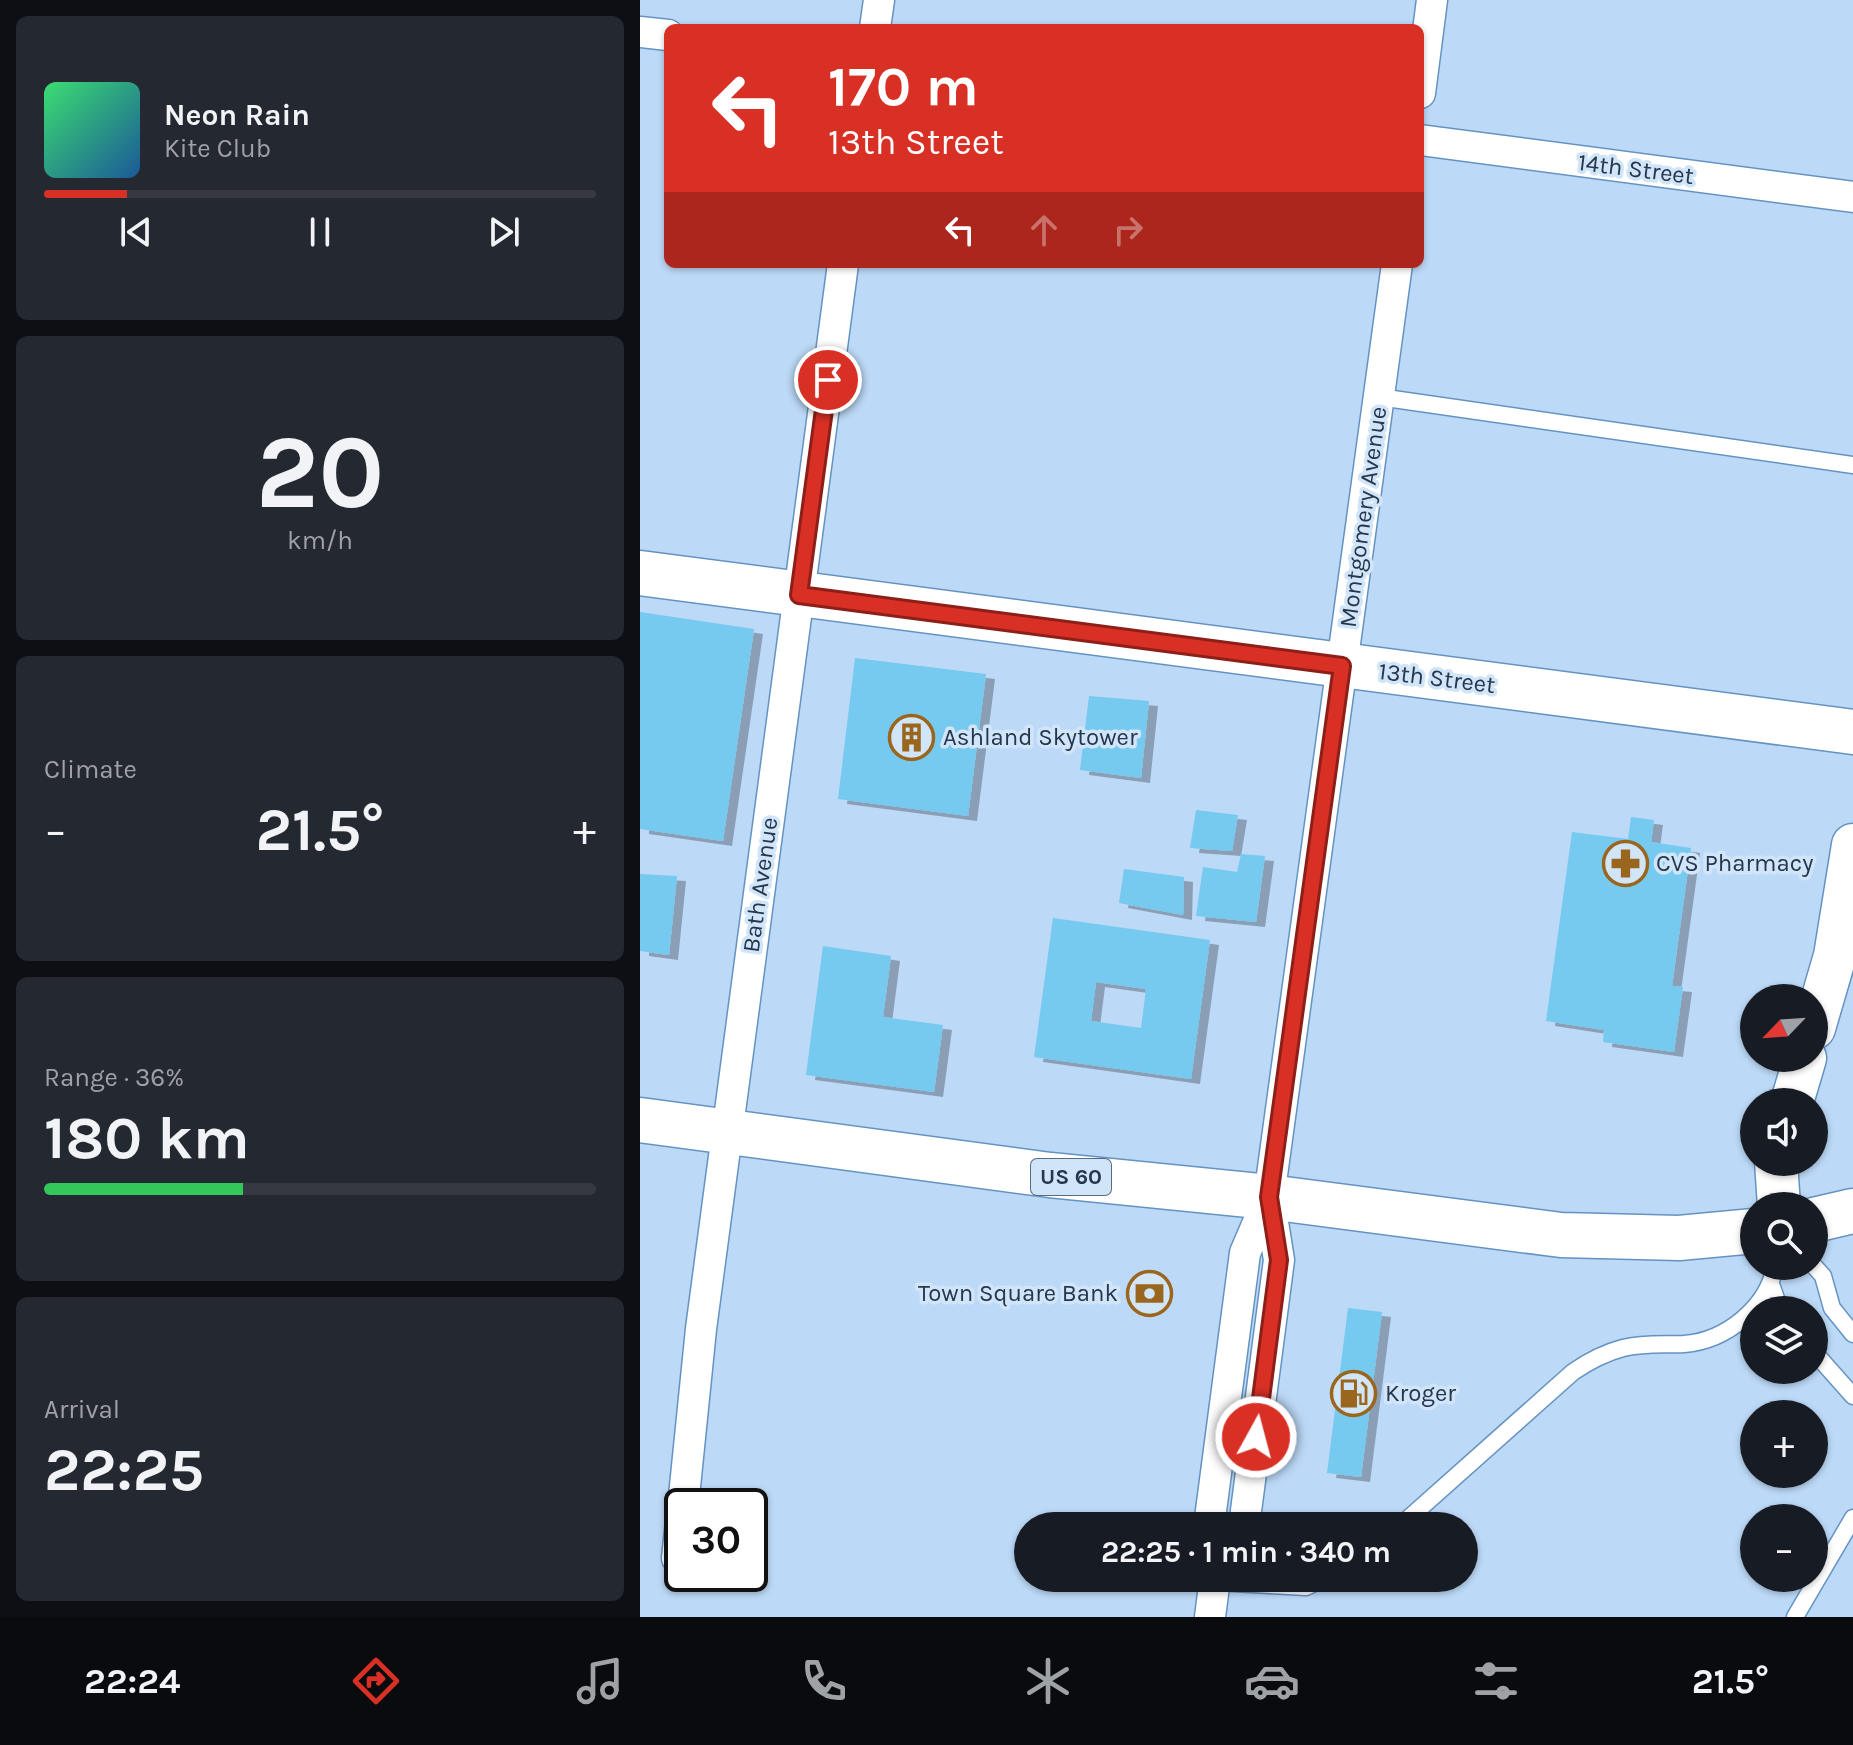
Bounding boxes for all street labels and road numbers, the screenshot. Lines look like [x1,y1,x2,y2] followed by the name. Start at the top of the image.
[1577,148,1695,190] street label: 14th Street
[1334,405,1392,629] street label: Montgomery Avenue
[1377,657,1497,699] street label: 13th Street
[737,816,783,954] street label: Bath Avenue
[1031,1159,1111,1195] road number: US 60

